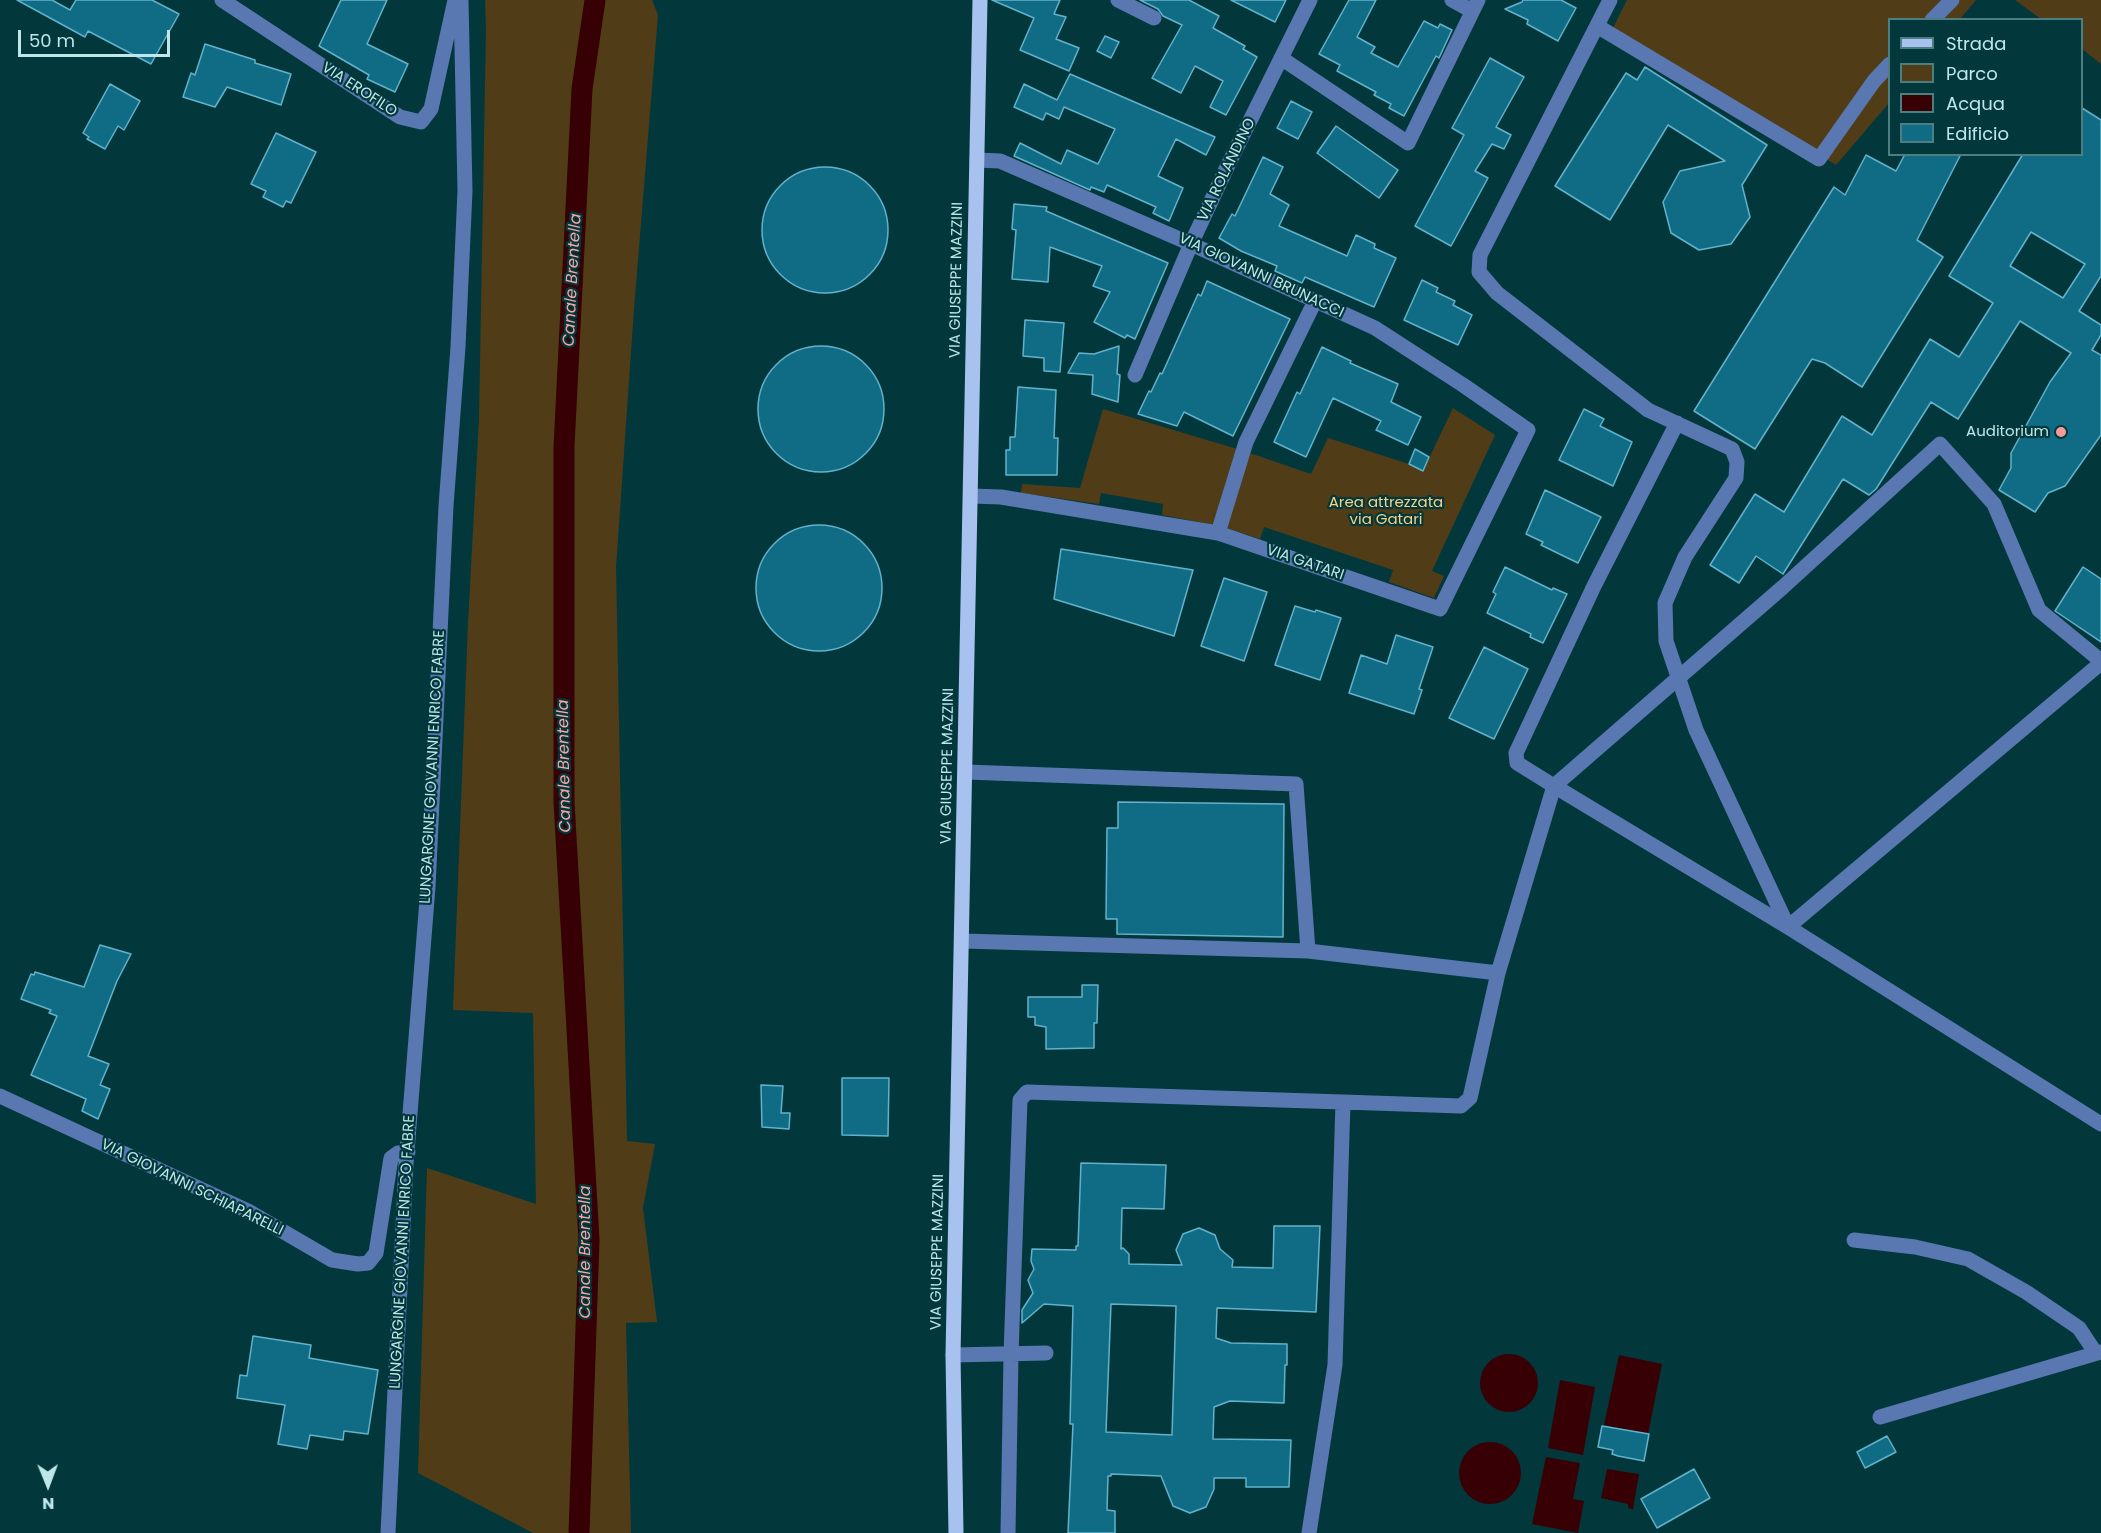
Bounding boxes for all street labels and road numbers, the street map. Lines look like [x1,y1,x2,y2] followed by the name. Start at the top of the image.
[318,59,400,121] street label: VIA EROFILO
[1194,115,1260,225] street label: VIA ROLANDINO
[947,202,967,358] street label: VIA GIUSEPPE MAZZINI
[1176,230,1346,322] street label: VIA GIOVANNI BRUNACCI
[1264,541,1346,585] street label: VIA GATARI
[417,630,449,904] street label: LUNGARGINE GIOVANNI ENRICO FABRE
[938,688,958,844] street label: VIA GIUSEPPE MAZZINI
[387,1115,419,1389] street label: LUNGARGINE GIOVANNI ENRICO FABRE
[98,1136,286,1240] street label: VIA GIOVANNI SCHIAPARELLI
[928,1174,948,1330] street label: VIA GIUSEPPE MAZZINI

